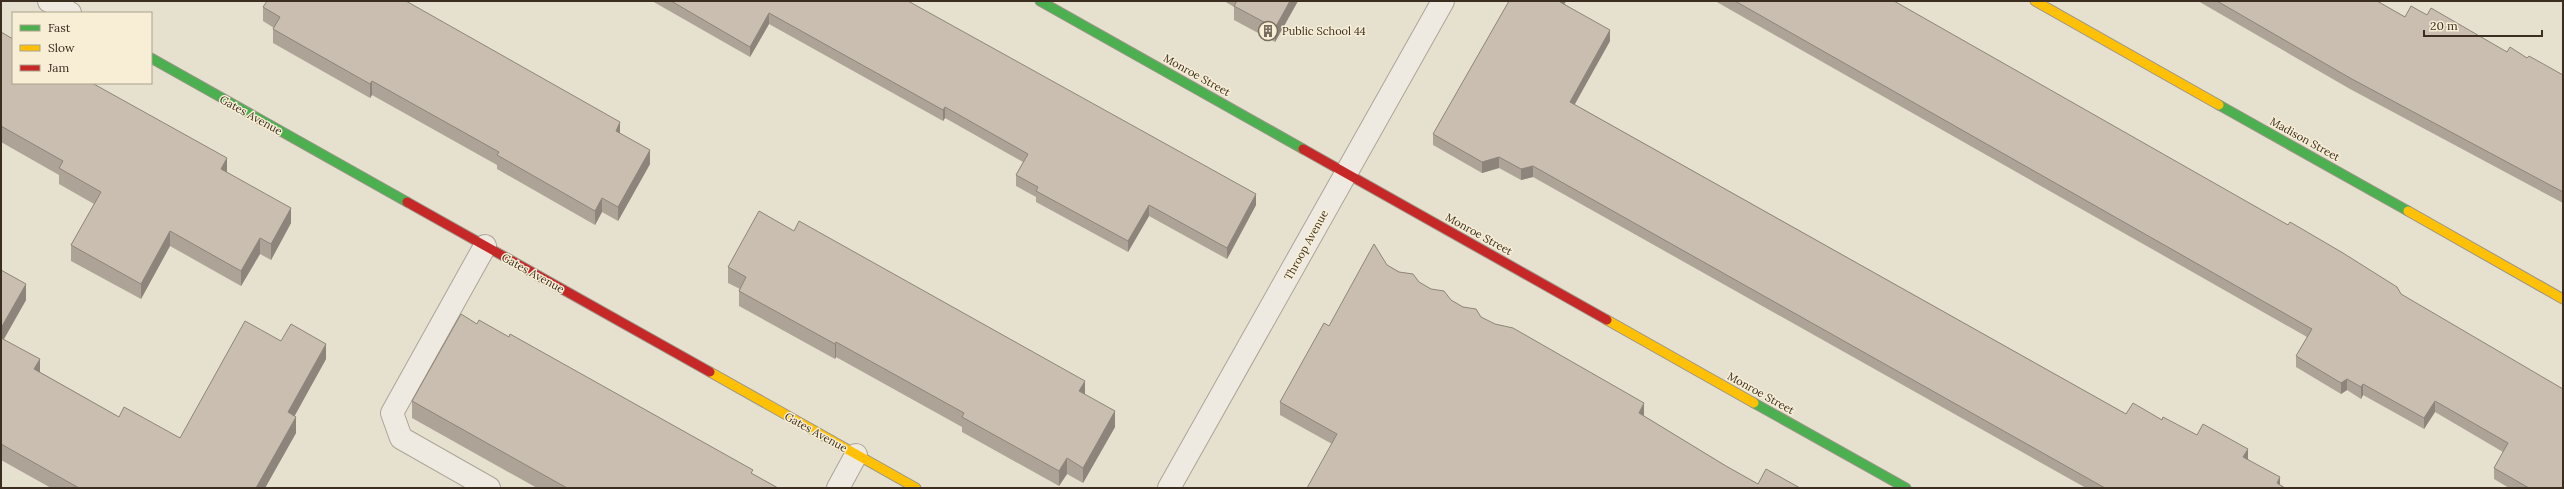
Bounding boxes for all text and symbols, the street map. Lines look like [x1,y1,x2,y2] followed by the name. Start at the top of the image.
[12,12,152,84] legend
[2424,12,2542,38] scale bar
[2430,18,2458,33] text: 20 m
[48,20,71,35] text: Fast
[1257,20,1279,42] building icon: Public School 44
[1282,24,1366,38] place label: Public School 44
[48,40,75,55] text: Slow
[1161,51,1234,99] street label: Monroe Street
[47,60,69,75] text: Jam
[217,92,285,138] street label: Gates Avenue
[2268,114,2343,164] street label: Madison Street
[1281,207,1331,282] street label: Throop Avenue
[1443,210,1516,258] street label: Monroe Street
[499,250,567,296] street label: Gates Avenue
[1725,369,1798,417] street label: Monroe Street
[782,409,850,455] street label: Gates Avenue

